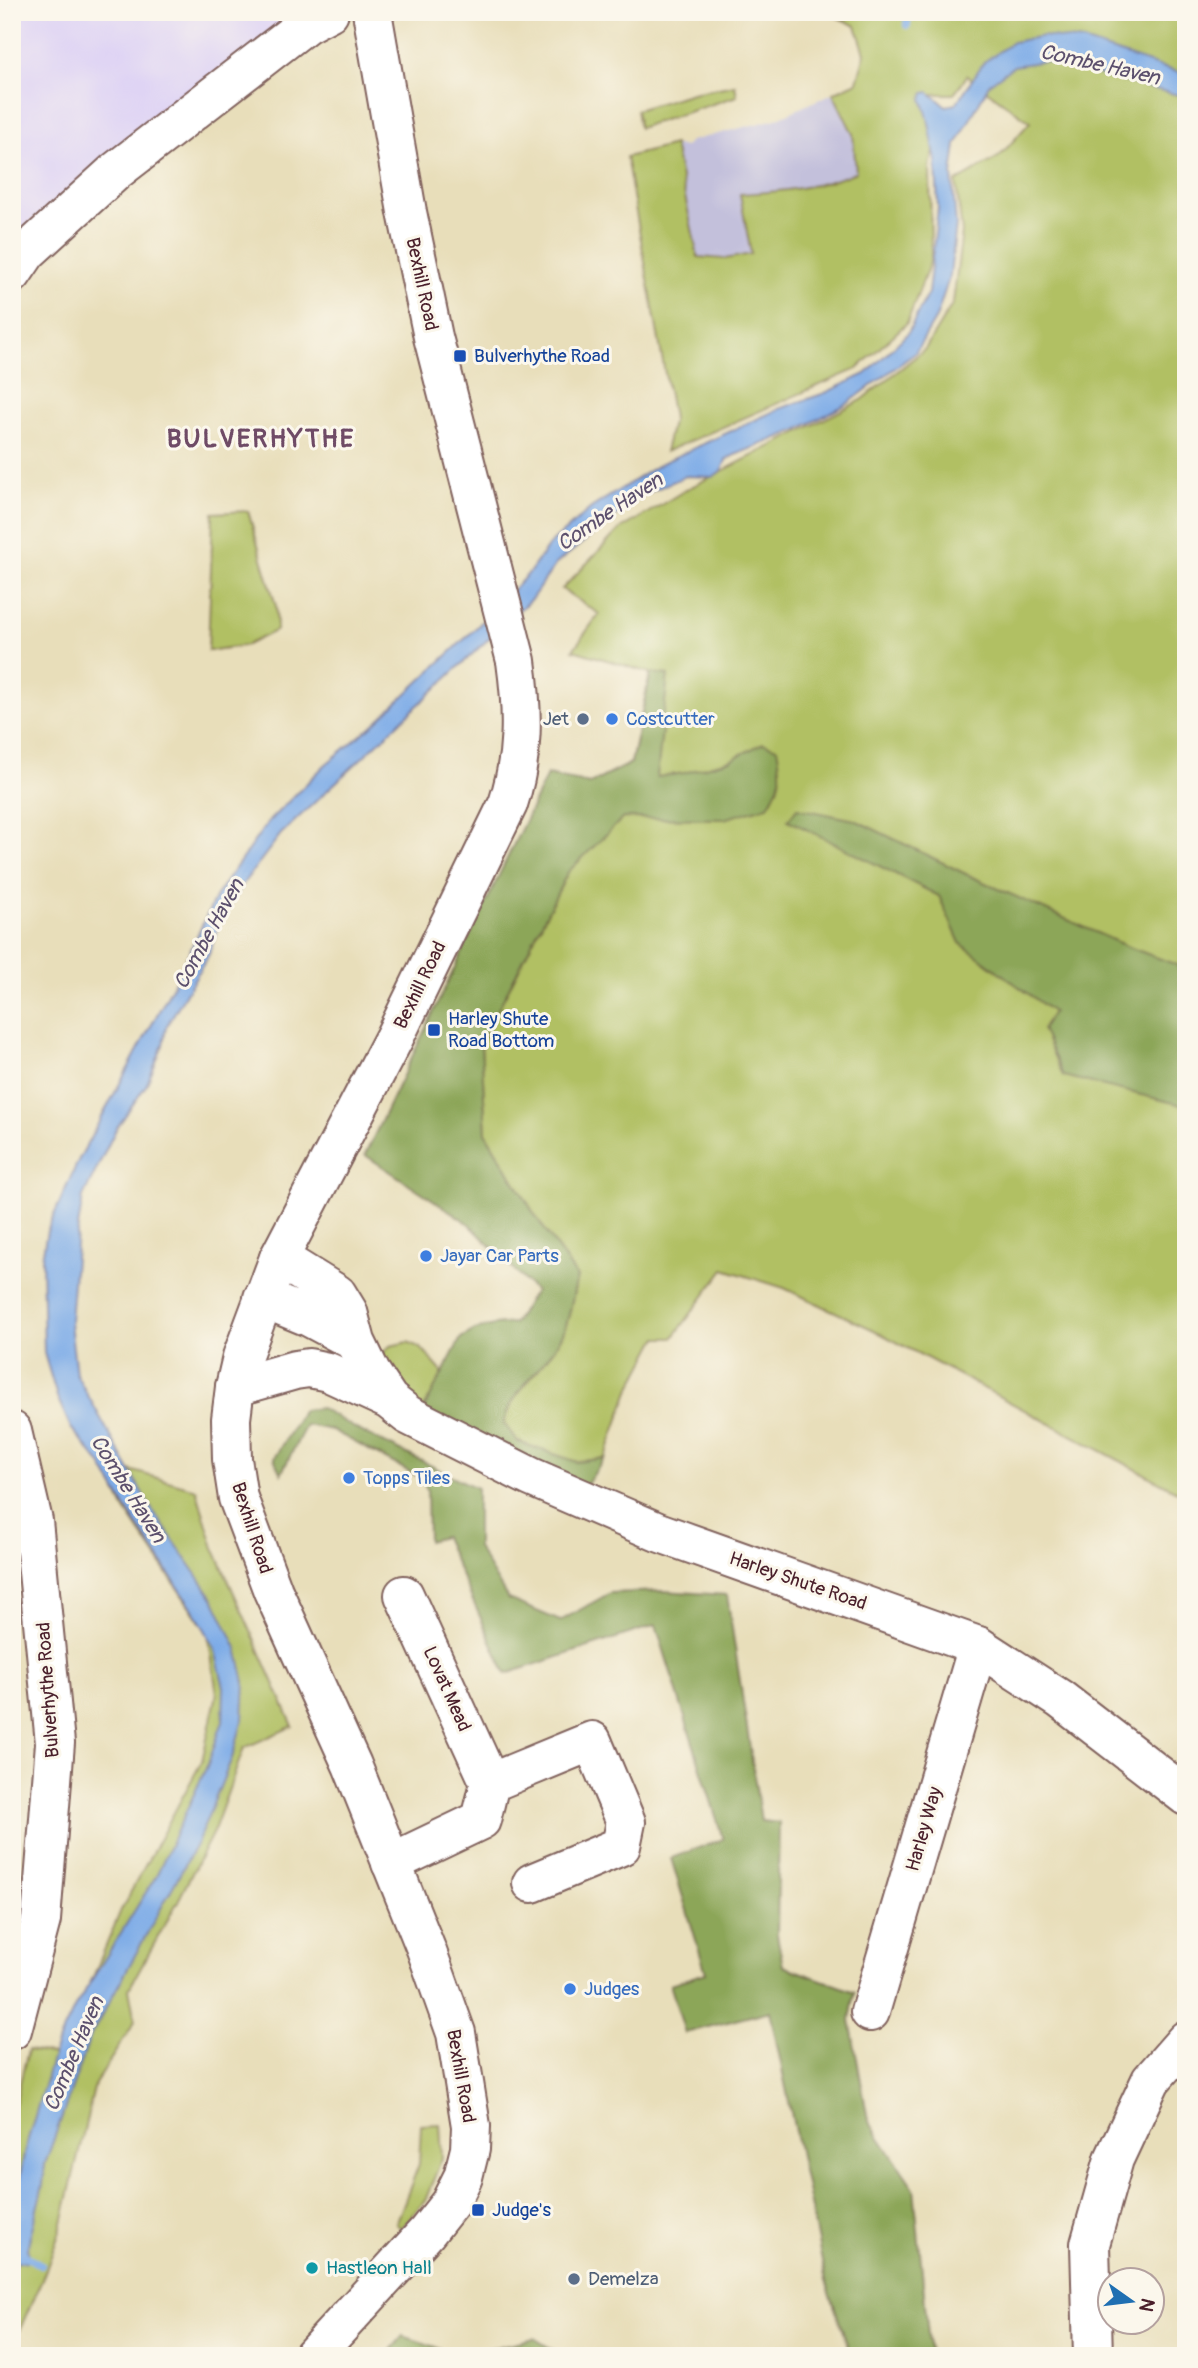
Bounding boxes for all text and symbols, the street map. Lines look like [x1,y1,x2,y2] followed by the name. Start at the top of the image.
[1038,38,1163,92] water label: Combe Haven
[400,235,444,333] street label: Bexhill Road
[474,344,610,368] place label: Bulverhythe Road
[452,348,468,364] marker: Bulverhythe Road
[167,423,355,455] district label: BULVERHYTHE
[552,466,669,557] water label: Combe Haven
[543,707,569,731] place label: Jet
[626,707,715,731] place label: Costcutter
[575,711,591,727] marker: Jet
[604,711,620,727] marker: Costcutter
[168,873,251,994] water label: Combe Haven
[388,937,452,1033] street label: Bexhill Road
[448,1007,554,1053] place label: Harley Shute Road Bottom
[426,1022,442,1038] marker: Harley Shute Road Bottom
[440,1244,559,1268] place label: Jayar Car Parts
[418,1248,434,1264] marker: Jayar Car Parts
[84,1430,172,1549] water label: Combe Haven
[363,1466,450,1490] place label: Topps Tiles
[341,1470,357,1486] marker: Topps Tiles
[226,1479,278,1577] street label: Bexhill Road
[726,1546,870,1616] street label: Harley Shute Road
[31,1621,65,1759] street label: Bulverhythe Road
[418,1643,476,1735] street label: Lovat Mead
[900,1784,948,1874] street label: Harley Way
[584,1977,640,2001] place label: Judges
[562,1981,578,1997] marker: Judges
[38,1992,111,2115] water label: Combe Haven
[441,2027,481,2125] street label: Bexhill Road
[492,2198,552,2222] place label: Judge's
[470,2202,486,2218] marker: Judge's
[326,2256,432,2280] place label: Hastleon Hall
[304,2260,320,2276] marker: Hastleon Hall
[1096,2266,1166,2336] north arrow
[588,2267,659,2291] place label: Demelza
[566,2271,582,2287] marker: Demelza
[1133,2296,1160,2314] text: N

